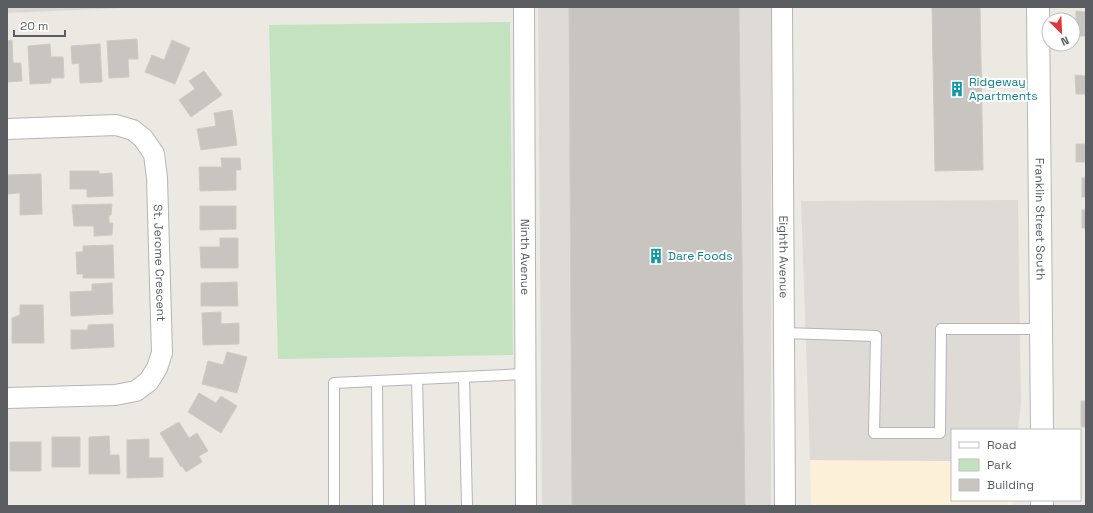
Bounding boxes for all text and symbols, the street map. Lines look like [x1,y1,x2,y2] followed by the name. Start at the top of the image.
[14,12,65,38] scale bar
[1041,12,1081,52] north arrow
[20,18,48,34] text: 20 m
[1059,33,1071,49] text: N
[969,74,1038,104] place label: Ridgeway Apartments
[948,80,966,98] building icon: Ridgeway Apartments
[1031,158,1049,280] street label: Franklin Street South
[150,204,169,322] street label: St. Jerome Crescent
[775,215,792,298] street label: Eighth Avenue
[517,219,533,295] street label: Ninth Avenue
[647,247,665,265] building icon: Dare Foods
[668,248,733,264] place label: Dare Foods
[951,429,1081,501] legend
[987,437,1016,453] text: Road
[987,457,1012,473] text: Park
[987,477,1034,493] text: Building

